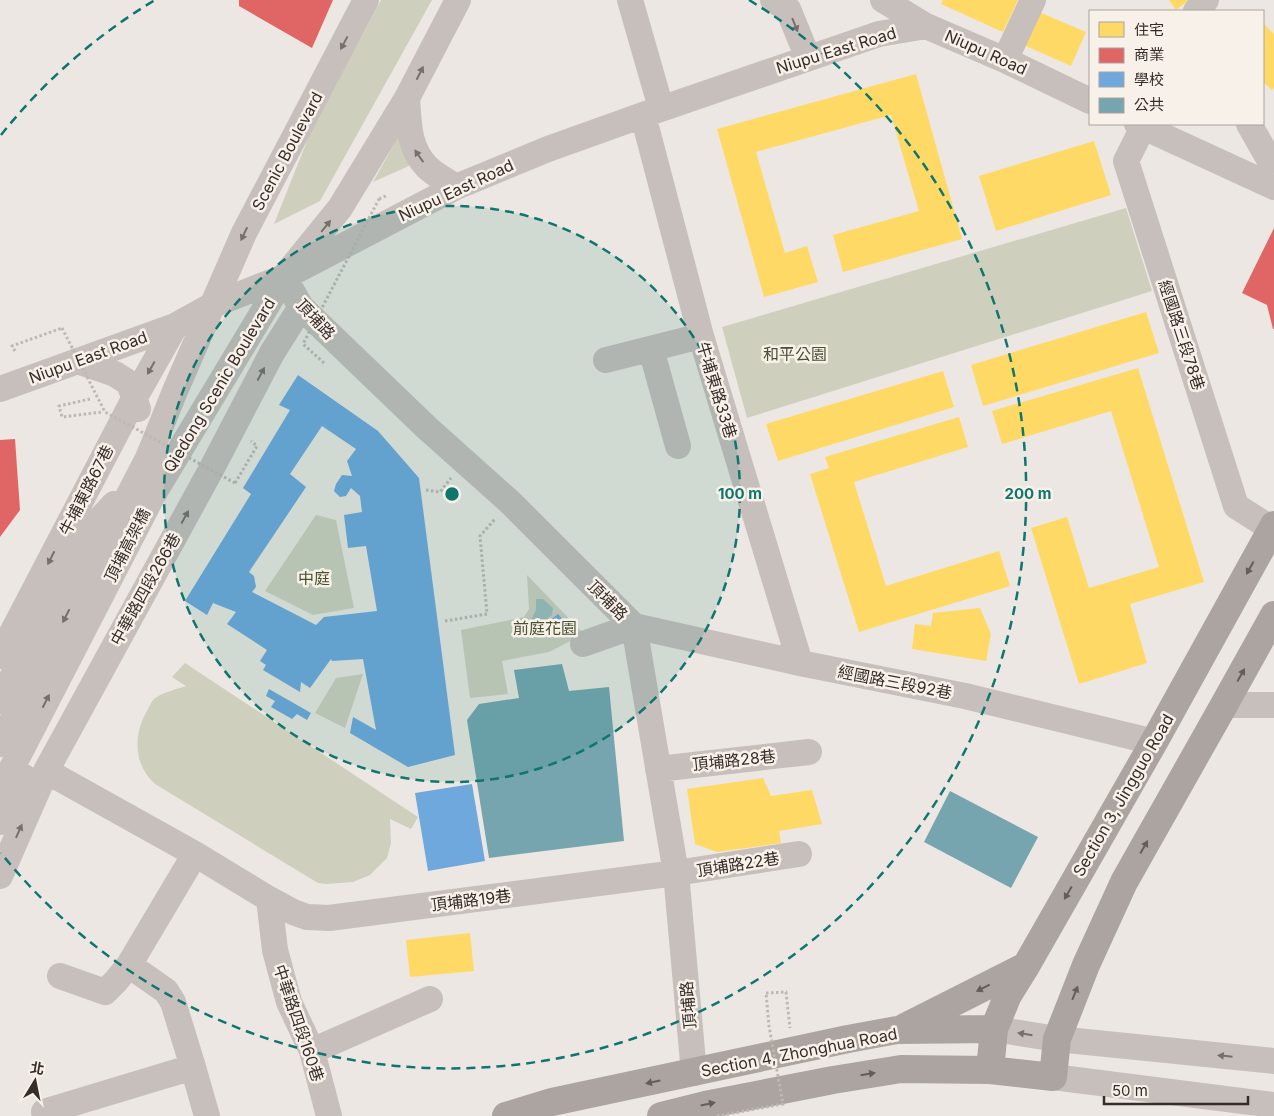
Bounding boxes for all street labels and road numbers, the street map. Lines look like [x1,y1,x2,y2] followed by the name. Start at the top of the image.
[774,22,898,78] street label: Niupu East Road
[942,25,1030,79] street label: Niupu Road
[247,88,327,214] street label: Scenic Boulevard
[395,155,517,225] street label: Niupu East Road
[1155,277,1209,393] street label: 經國路三段78巷
[159,294,279,476] street label: Qiedong Scenic Boulevard
[292,295,340,343] street label: 頂埔路
[26,326,150,388] street label: Niupu East Road
[693,339,741,441] street label: 牛埔東路33巷
[55,441,117,539] street label: 牛埔東路67巷
[100,505,154,585] street label: 頂埔高架橋
[106,529,184,649] street label: 中華路四段266巷
[584,576,632,624] street label: 頂埔路
[836,661,954,703] street label: 經國路三段92巷
[1068,710,1178,880] street label: Section 3, Jingguo Road
[691,746,777,774] street label: 頂埔路28巷
[695,848,781,880] street label: 頂埔路22巷
[430,885,512,915] street label: 頂埔路19巷
[270,962,328,1084] street label: 中華路四段160巷
[676,980,700,1030] street label: 頂埔路
[699,1023,899,1081] street label: Section 4, Zhonghua Road

